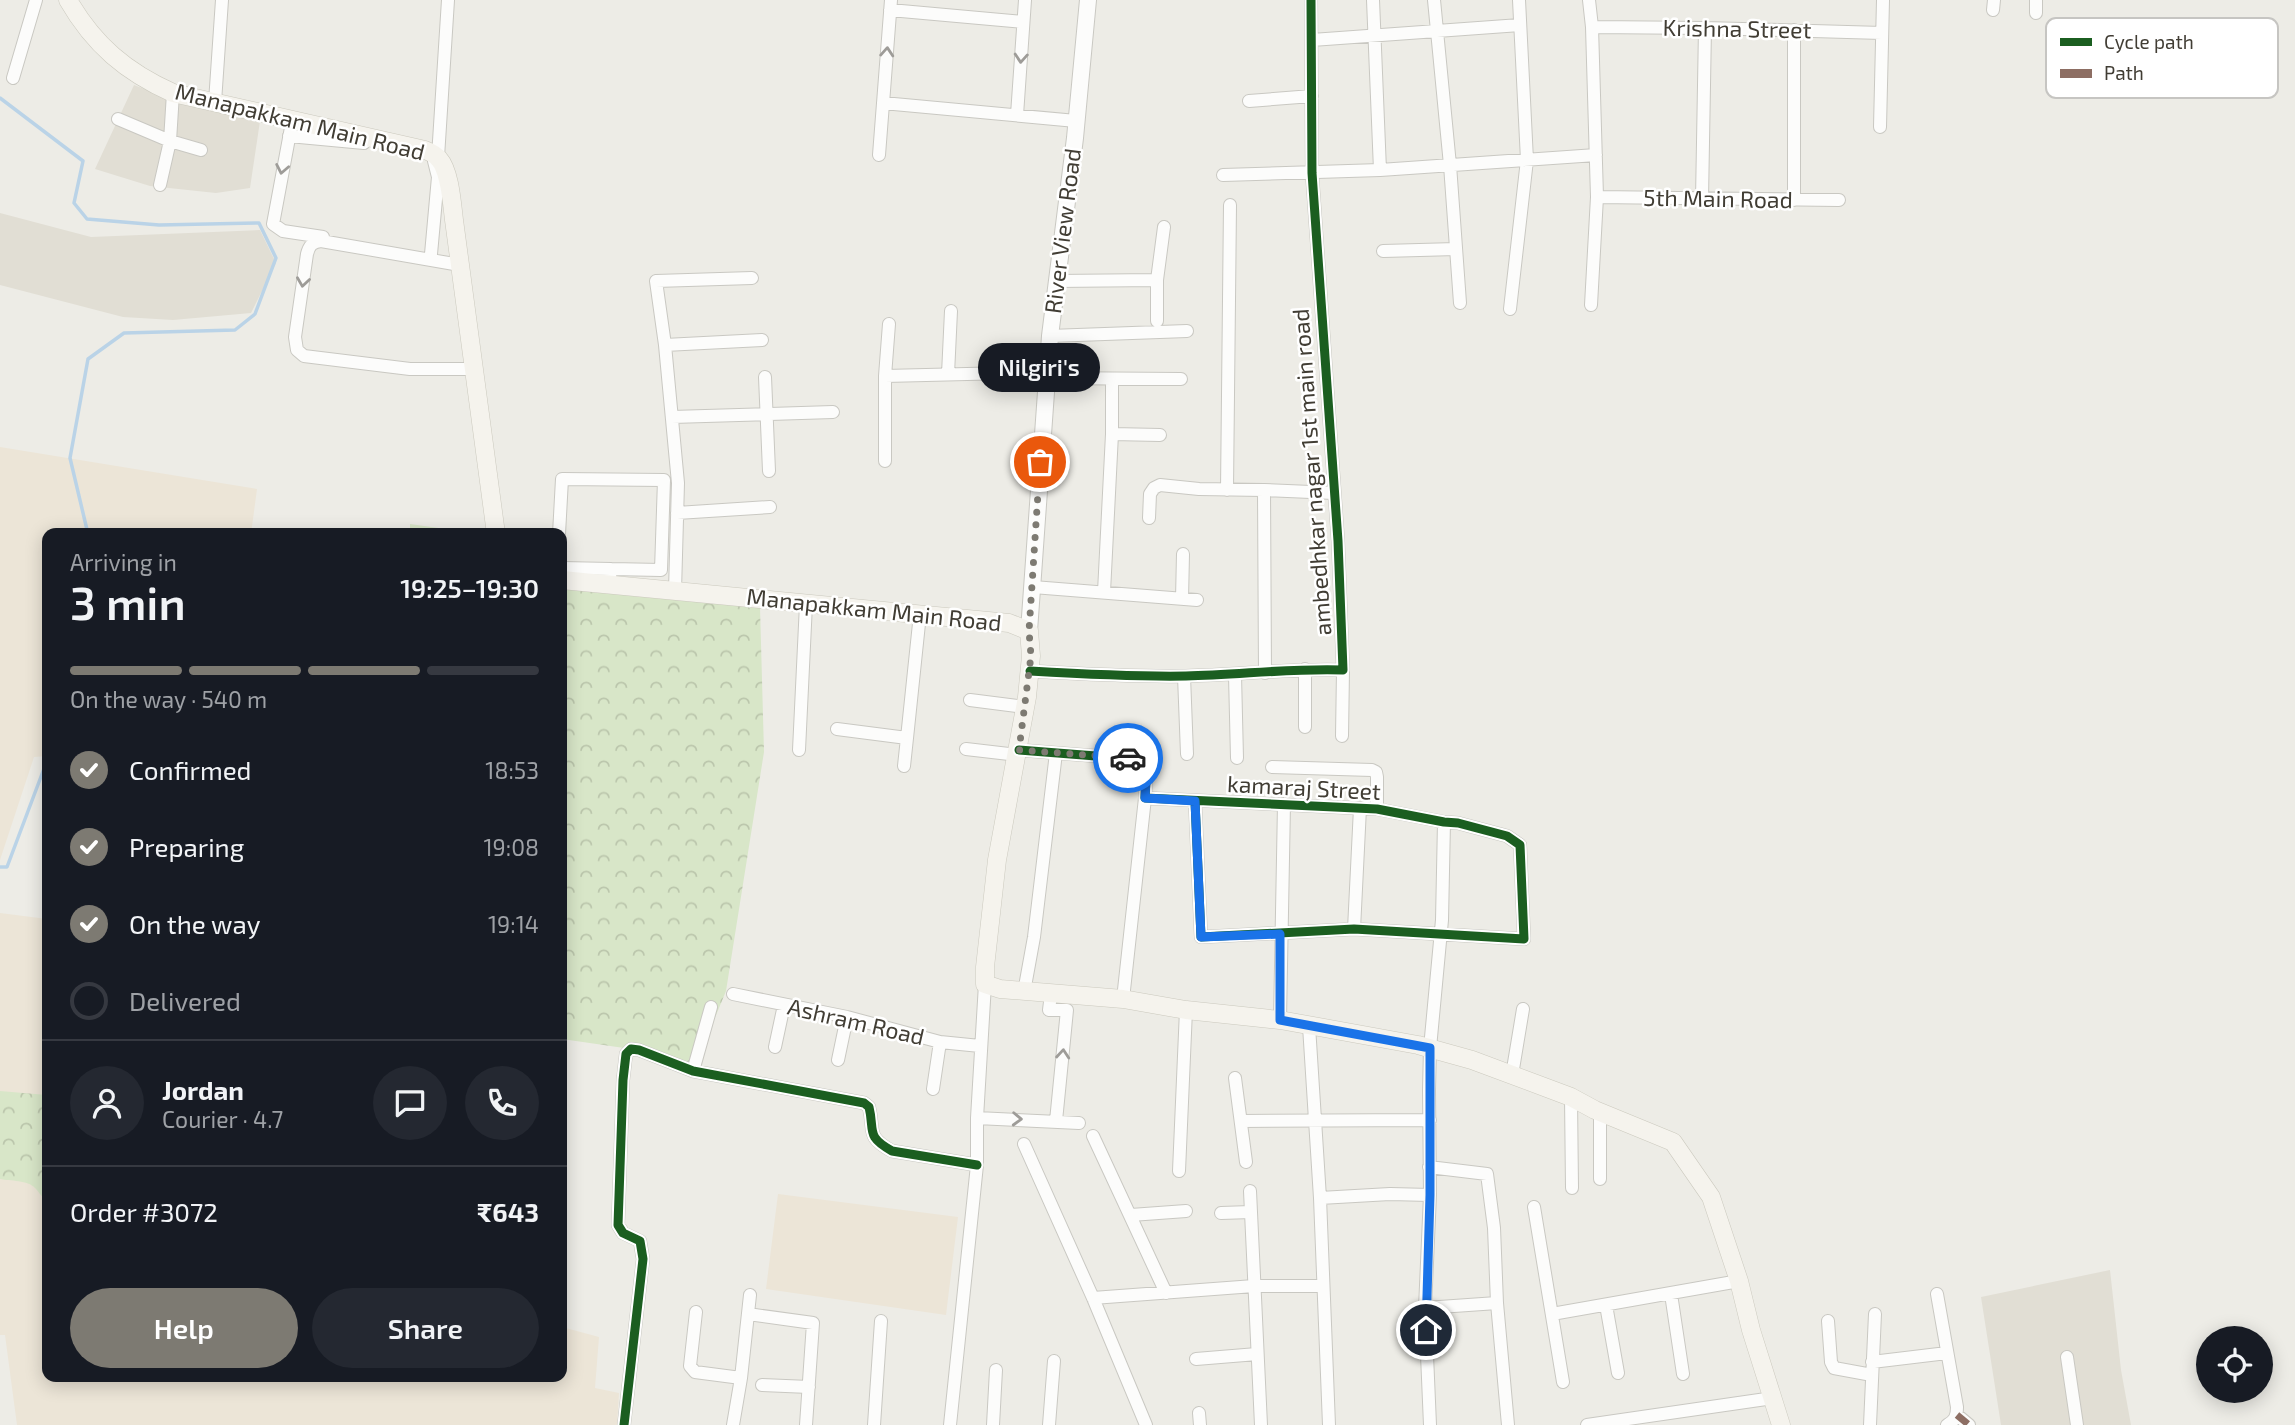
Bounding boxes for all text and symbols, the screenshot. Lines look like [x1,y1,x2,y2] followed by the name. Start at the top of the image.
[1662,13,1812,43] street label: Krishna Street
[2046,18,2278,98] legend
[2104,30,2194,53] text: Cycle path
[879,46,894,57] one-way arrow
[1013,52,1028,63] one-way arrow
[2104,61,2144,84] text: Path
[173,76,428,166] street label: Manapakkam Main Road
[1038,147,1086,315] street label: River View Road
[276,163,291,175] one-way arrow
[1643,183,1793,213] street label: 5th Main Road
[296,276,311,287] one-way arrow
[1286,308,1336,636] street label: ambedhkar nagar 1st main road
[979,343,1101,392] callout: Nilgiri's
[998,353,1080,381] text: Nilgiri's
[1010,432,1070,492] pin
[1021,443,1059,481] icon: bag
[70,548,177,576] text: Arriving in
[400,572,539,603] text: 19:25–19:30
[70,574,186,629] text: 3 min
[745,582,1003,636] street label: Manapakkam Main Road
[70,685,267,713] text: On the way · 540 m
[1093,723,1163,793] courier
[1109,739,1147,777] icon: car
[70,751,108,789] icon: check
[129,754,252,785] text: Confirmed
[485,756,539,784] text: 18:53
[1227,769,1382,805] street label: kamaraj Street
[70,828,108,866] icon: check
[129,831,244,862] text: Preparing
[483,833,539,861] text: 19:08
[70,905,108,943] icon: check
[129,908,260,939] text: On the way
[488,910,539,938] text: 19:14
[129,985,241,1016] text: Delivered
[785,992,927,1050] street label: Ashram Road
[1055,1048,1070,1059] one-way arrow
[70,1066,144,1140] button: person
[373,1066,447,1140] button: chat
[465,1066,539,1140] button: phone
[162,1074,244,1105] text: Jordan
[162,1105,283,1133] text: Courier · 4.7
[1011,1112,1022,1127] one-way arrow
[70,1196,218,1227] text: Order #3072
[477,1196,539,1227] text: ₹643
[70,1288,298,1368] button: Help
[312,1288,539,1368] button: Share
[1396,1300,1456,1360] pin
[1407,1311,1445,1349] icon: home
[2196,1326,2273,1403] map controls
[2196,1326,2273,1403] button: locate

